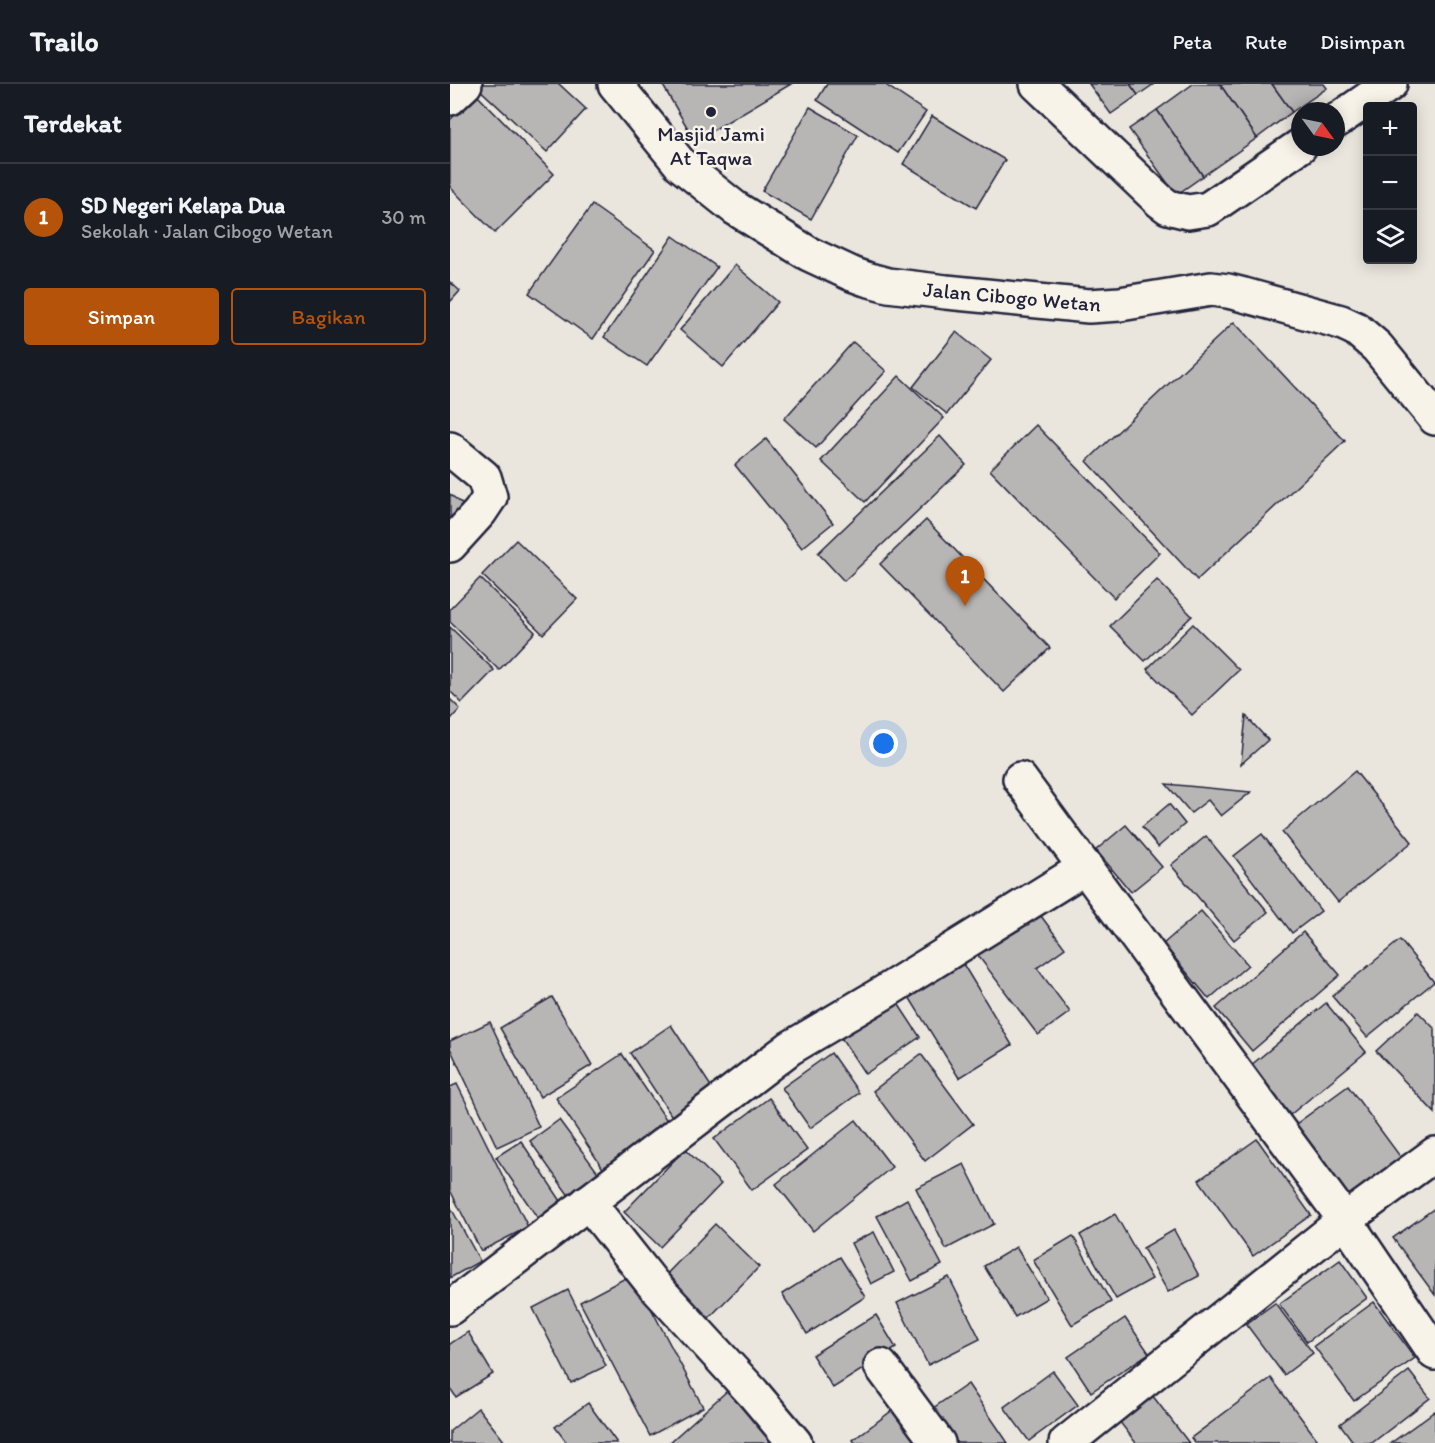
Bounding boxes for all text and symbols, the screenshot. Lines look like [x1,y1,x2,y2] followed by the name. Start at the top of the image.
[30,24,99,58] text: Trailo
[1172,29,1212,54] text: Peta
[1245,29,1287,54] text: Rute
[1320,29,1405,54] text: Disimpan
[1291,102,1345,156] north arrow
[1363,102,1417,264] map controls
[1363,102,1417,156] button: +
[704,105,718,119] marker: Masjid Jami At Taqwa
[24,107,122,139] text: Terdekat
[657,121,765,170] place label: Masjid Jami At Taqwa
[1363,156,1417,210] button: −
[81,192,285,219] text: SD Negeri Kelapa Dua
[39,205,48,229] text: 1
[381,205,426,229] text: 30 m
[1363,210,1417,264] button: layers
[81,219,333,243] text: Sekolah · Jalan Cibogo Wetan
[922,276,1102,317] street label: Jalan Cibogo Wetan
[24,288,219,345] button: Simpan
[231,288,426,345] button: Bagikan
[946,556,984,606] pin: 1
[869,729,898,758] your location

